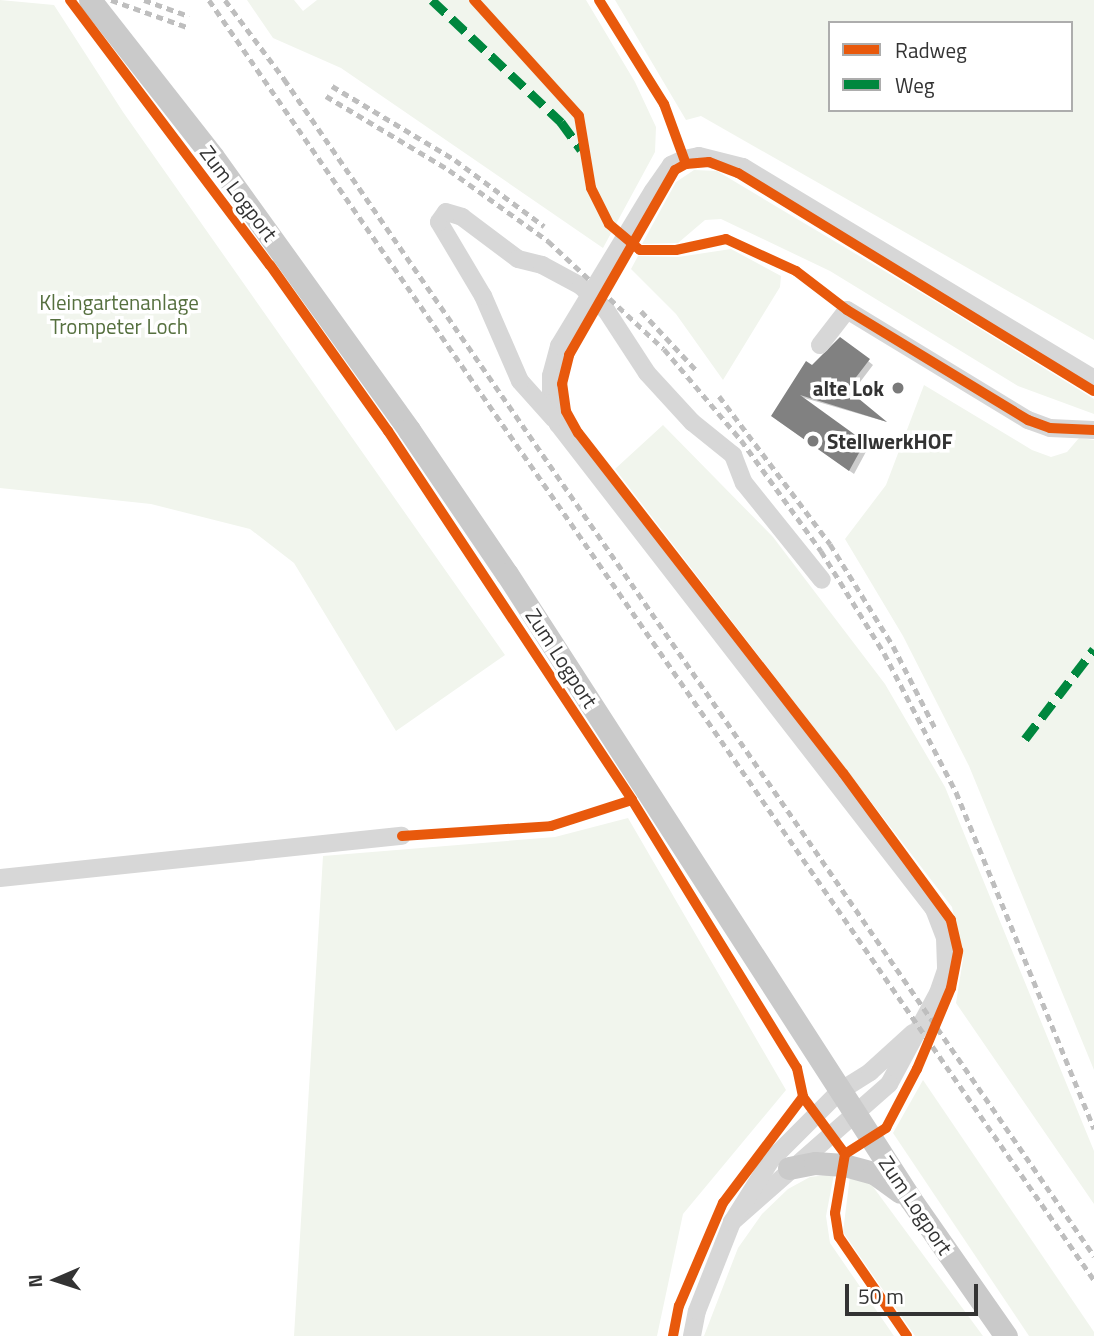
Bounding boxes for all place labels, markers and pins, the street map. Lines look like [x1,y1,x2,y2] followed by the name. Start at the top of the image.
[813,375,884,401] place label: alte Lok
[890,380,906,396] marker: alte Lok
[827,428,953,454] place label: StellwerkHOF
[805,433,821,449] marker: StellwerkHOF

